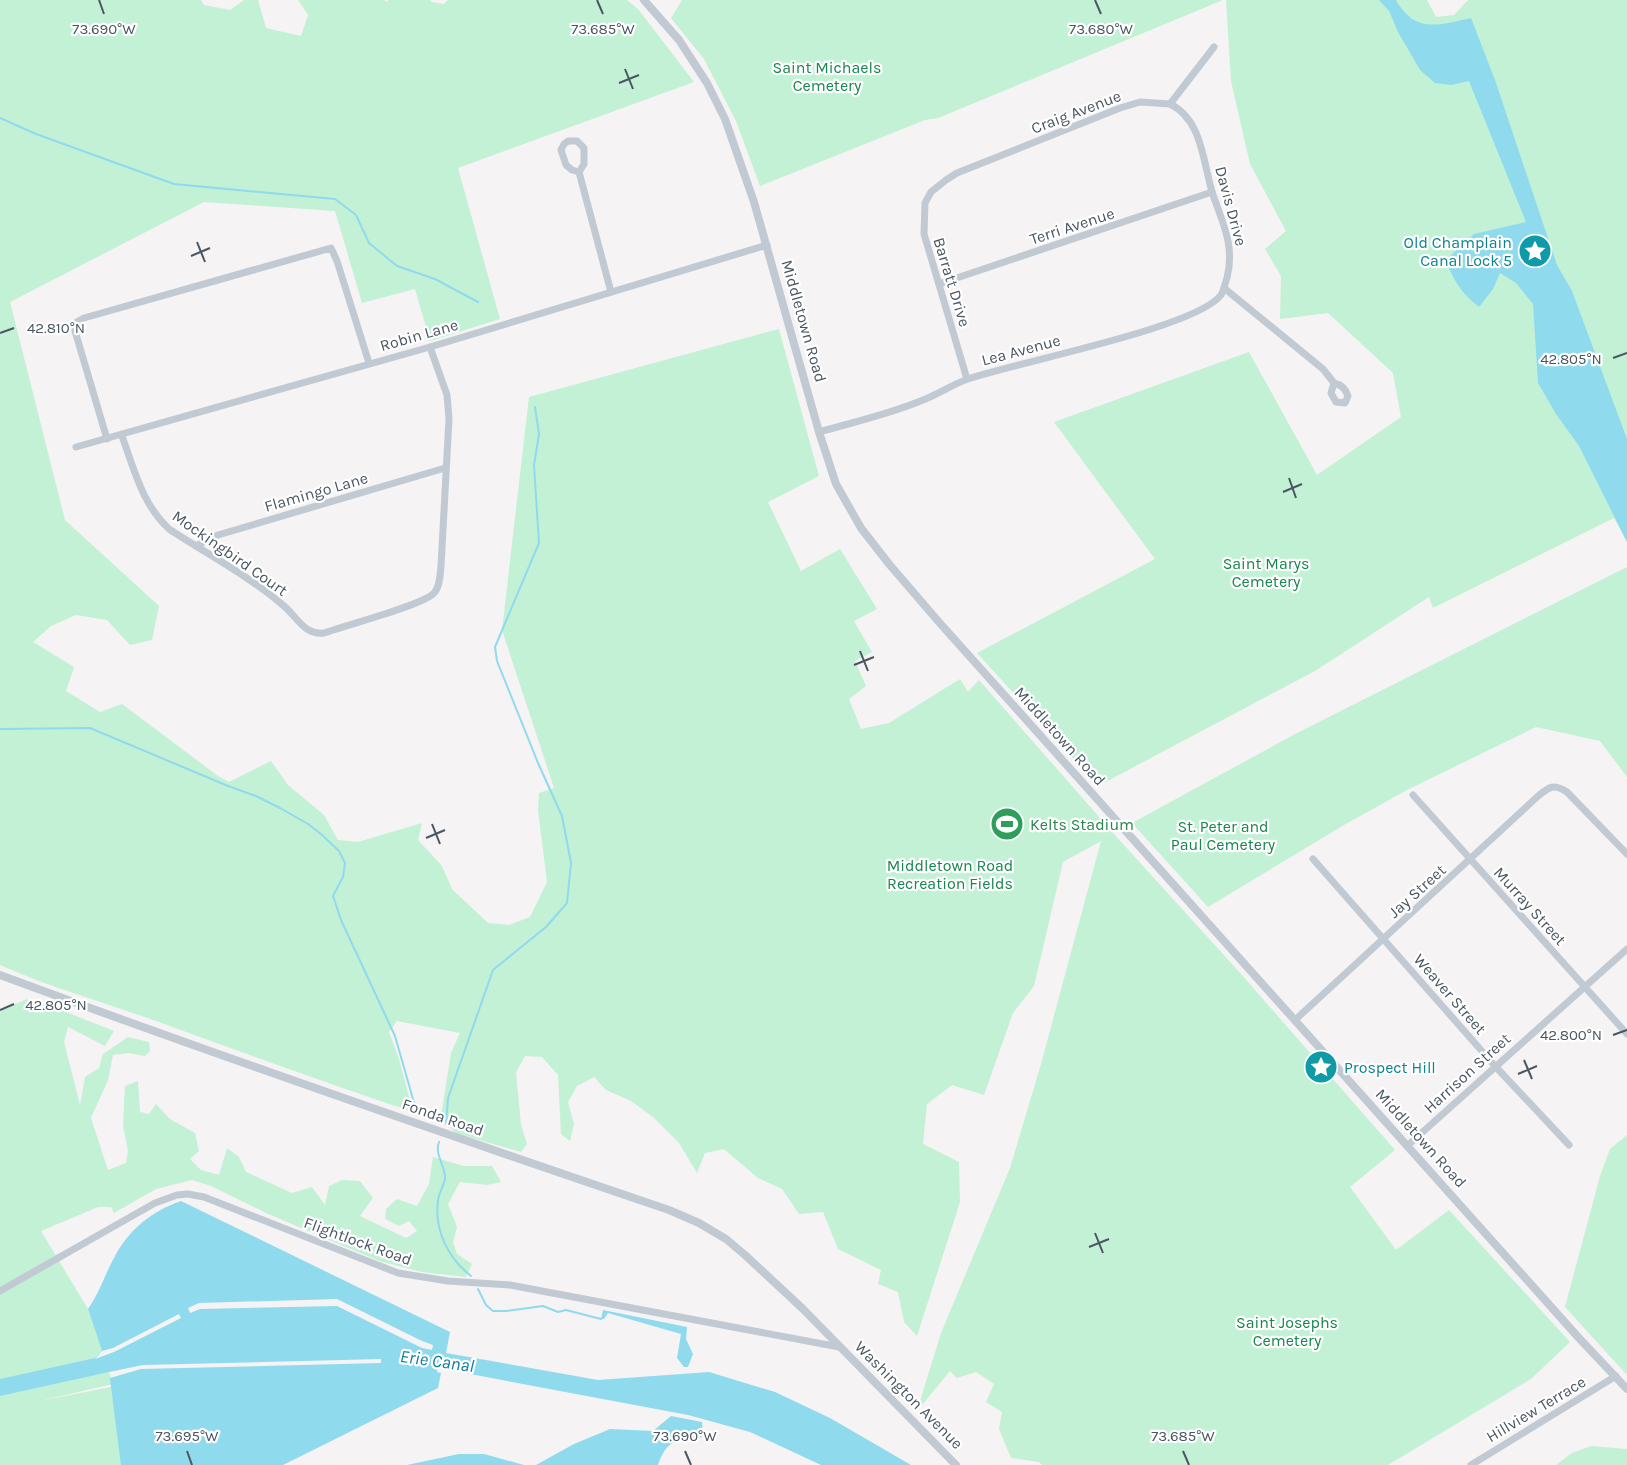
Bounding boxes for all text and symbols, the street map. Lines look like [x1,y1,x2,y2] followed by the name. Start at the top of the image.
[72,20,136,38] text: 73.690°W
[571,20,635,38] text: 73.685°W
[1069,20,1133,38] text: 73.680°W
[773,58,881,95] park label: Saint Michaels Cemetery
[1028,86,1124,138] street label: Craig Avenue
[1211,164,1251,248] street label: Davis Drive
[1027,203,1117,249] street label: Terri Avenue
[1404,233,1512,270] place label: Old Champlain Canal Lock 5
[1517,233,1553,269] place icon: Old Champlain Canal Lock 5
[929,235,975,329] street label: Barratt Drive
[777,258,831,384] street label: Middletown Road
[378,315,460,355] street label: Robin Lane
[27,319,85,337] text: 42.810°N
[979,330,1063,370] street label: Lea Avenue
[1540,350,1602,368] text: 42.805°N
[262,468,370,516] street label: Flamingo Lane
[169,506,291,600] street label: Mockingbird Court
[1223,554,1309,591] park label: Saint Marys Cemetery
[1011,683,1109,789] street label: Middletown Road
[989,806,1025,842] sports icon: Kelts Stadium
[1030,815,1134,834] place label: Kelts Stadium
[1171,817,1276,854] park label: St. Peter and Paul Cemetery
[887,856,1013,893] park label: Middletown Road Recreation Fields
[1384,860,1450,922] street label: Jay Street
[1490,863,1570,949] street label: Murray Street
[1410,950,1490,1038] street label: Weaver Street
[25,996,87,1014] text: 42.805°N
[1540,1026,1602,1044] text: 42.800°N
[1420,1029,1514,1117] street label: Harrison Street
[1303,1049,1339,1085] place icon: Prospect Hill
[1344,1058,1436,1077] place label: Prospect Hill
[1372,1085,1470,1191] street label: Middletown Road
[400,1094,486,1140] street label: Fonda Road
[301,1213,415,1269] street label: Flightlock Road
[1236,1313,1338,1350] park label: Saint Josephs Cemetery
[851,1337,967,1453] street label: Washington Avenue
[398,1345,476,1377] water label: Erie Canal
[1483,1372,1589,1446] street label: Hillview Terrace
[156,1427,219,1445] text: 73.695°W
[653,1427,717,1445] text: 73.690°W
[1151,1427,1215,1445] text: 73.685°W

